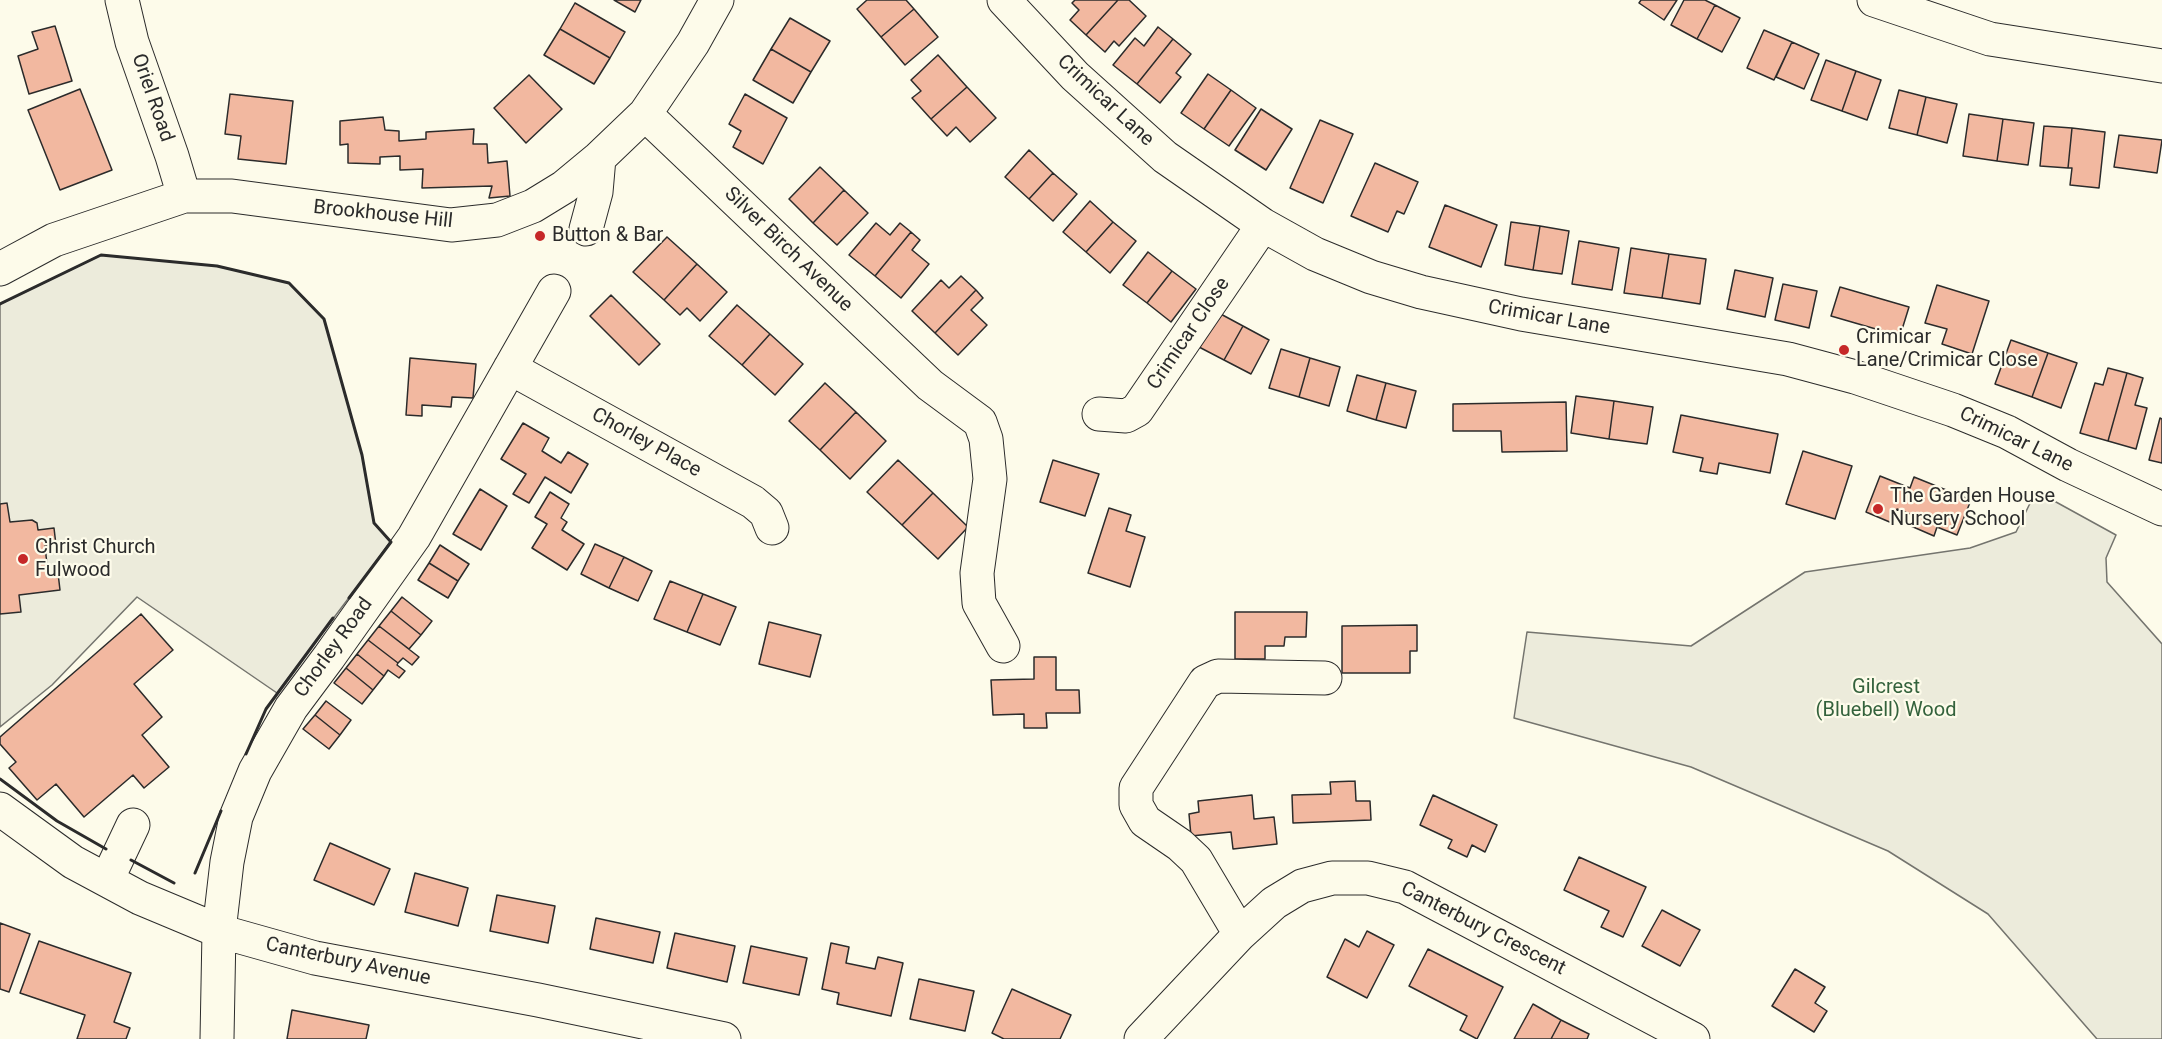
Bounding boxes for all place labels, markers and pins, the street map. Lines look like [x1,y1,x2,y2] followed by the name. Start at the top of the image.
[552,224,663,248] place label: Button & Bar
[533,229,547,243] marker: Button & Bar
[1856,326,2038,373] place label: Crimicar Lane/Crimicar Close
[1837,343,1851,357] marker: Crimicar Lane/Crimicar Close
[1890,485,2055,532] place label: The Garden House Nursery School
[1871,502,1885,516] marker: The Garden House Nursery School
[35,536,156,583] place label: Christ Church Fulwood
[16,552,30,566] marker: Christ Church Fulwood

